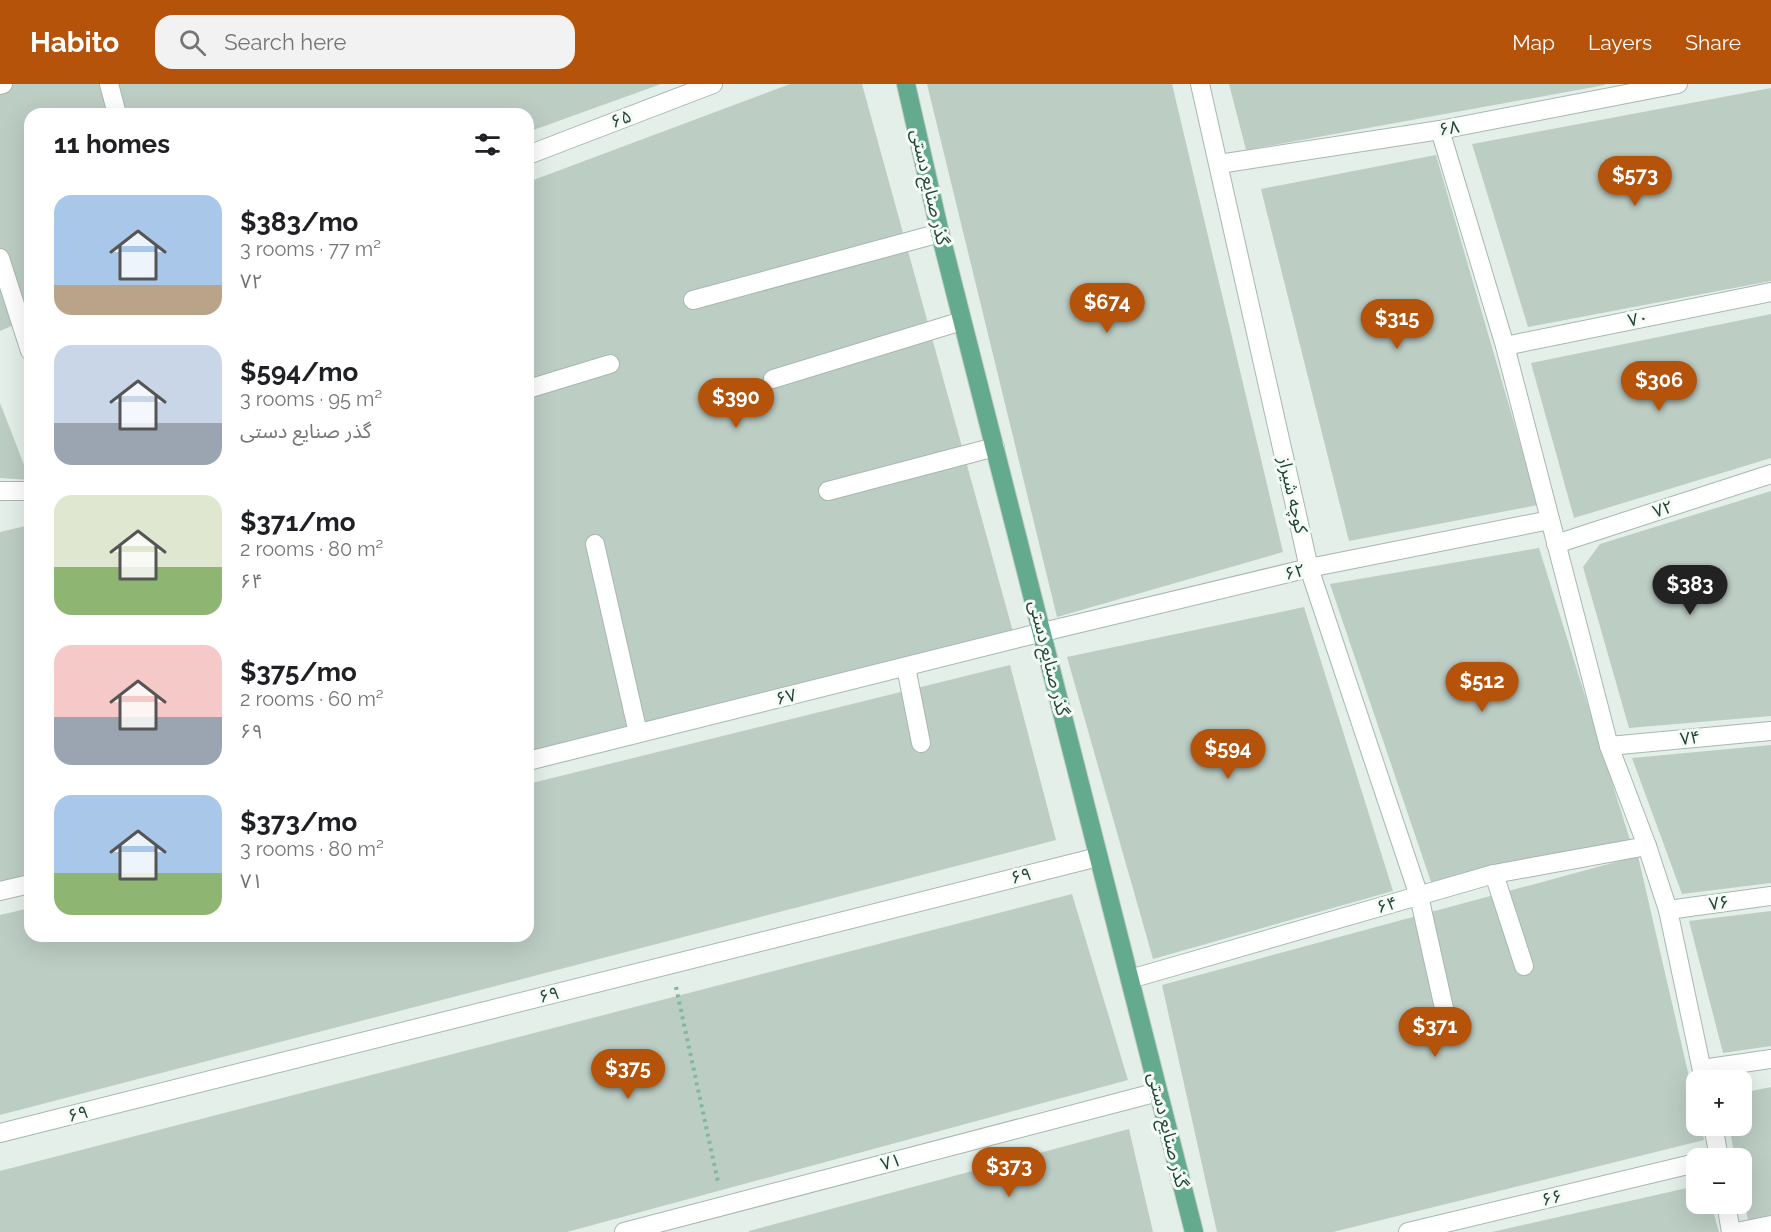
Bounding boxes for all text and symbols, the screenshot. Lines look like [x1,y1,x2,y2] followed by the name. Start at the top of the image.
[155,15,575,69] search box
[30,26,119,59] text: Habito
[176,26,209,59] icon: search
[224,29,346,55] text: Search here
[1512,30,1555,55] text: Map
[1588,30,1652,55] text: Layers
[1685,30,1741,55] text: Share
[607,105,634,132] street label: ۶۵
[1437,115,1461,140] street label: ۶۸
[903,127,954,248] street label: گذر صنایع دستی
[471,128,504,161] icon: filters
[54,129,170,159] text: 11 homes
[1599,156,1671,207] pin: $573
[1612,163,1658,187] text: $573
[240,207,358,237] text: $383/mo
[102,219,174,291] icon: home
[240,237,381,261] text: 3 rooms · 77 m²
[240,269,263,293] text: ۷۲
[1071,283,1143,334] pin: $674
[1084,290,1130,314] text: $674
[1361,299,1433,350] pin: $315
[1375,306,1419,330] text: $315
[1626,306,1650,331] street label: ۷۰
[240,357,358,387] text: $594/mo
[1623,361,1695,412] pin: $306
[1635,368,1683,392] text: $306
[102,369,174,441] icon: home
[700,378,772,429] pin: $390
[712,385,760,409] text: $390
[240,387,382,411] text: 3 rooms · 95 m²
[240,419,371,443] text: گذر صنایع دستی
[1273,453,1313,536] street label: کوچه شیراز
[1650,495,1676,522] street label: ۷۲
[240,507,356,537] text: $371/mo
[102,519,174,591] icon: home
[240,537,383,561] text: 2 rooms · 80 m²
[1282,559,1307,584] street label: ۶۲
[1654,565,1726,616] pin: $383
[240,569,263,593] text: ۶۴
[1667,572,1713,596] text: $383
[1021,598,1074,719] street label: گذر صنایع دستی
[240,657,357,687] text: $375/mo
[1446,662,1518,713] pin: $512
[102,669,174,741] icon: home
[1460,669,1504,693] text: $512
[773,684,798,709] street label: ۶۷
[240,687,384,711] text: 2 rooms · 60 m²
[240,719,263,743] text: ۶۹
[1679,726,1701,749] street label: ۷۴
[1192,729,1264,780] pin: $594
[1205,736,1251,760] text: $594
[240,807,357,837] text: $373/mo
[102,819,174,891] icon: home
[240,837,384,861] text: 3 rooms · 80 m²
[1008,863,1033,888] street label: ۶۹
[240,869,263,893] text: ۷۱
[1707,891,1731,914] street label: ۷۶
[1374,892,1400,917] street label: ۶۴
[536,982,561,1007] street label: ۶۹
[1399,1007,1471,1058] pin: $371
[1413,1014,1457,1038] text: $371
[592,1049,664,1100] pin: $375
[605,1056,651,1080] text: $375
[1140,1070,1193,1191] street label: گذر صنایع دستی
[1686,1070,1752,1214] map controls
[1686,1070,1752,1136] button: +
[65,1101,90,1126] street label: ۶۹
[973,1147,1045,1198] pin: $373
[1686,1148,1752,1214] button: −
[878,1149,904,1174] street label: ۷۱
[986,1154,1032,1178] text: $373
[1539,1185,1564,1210] street label: ۶۶

